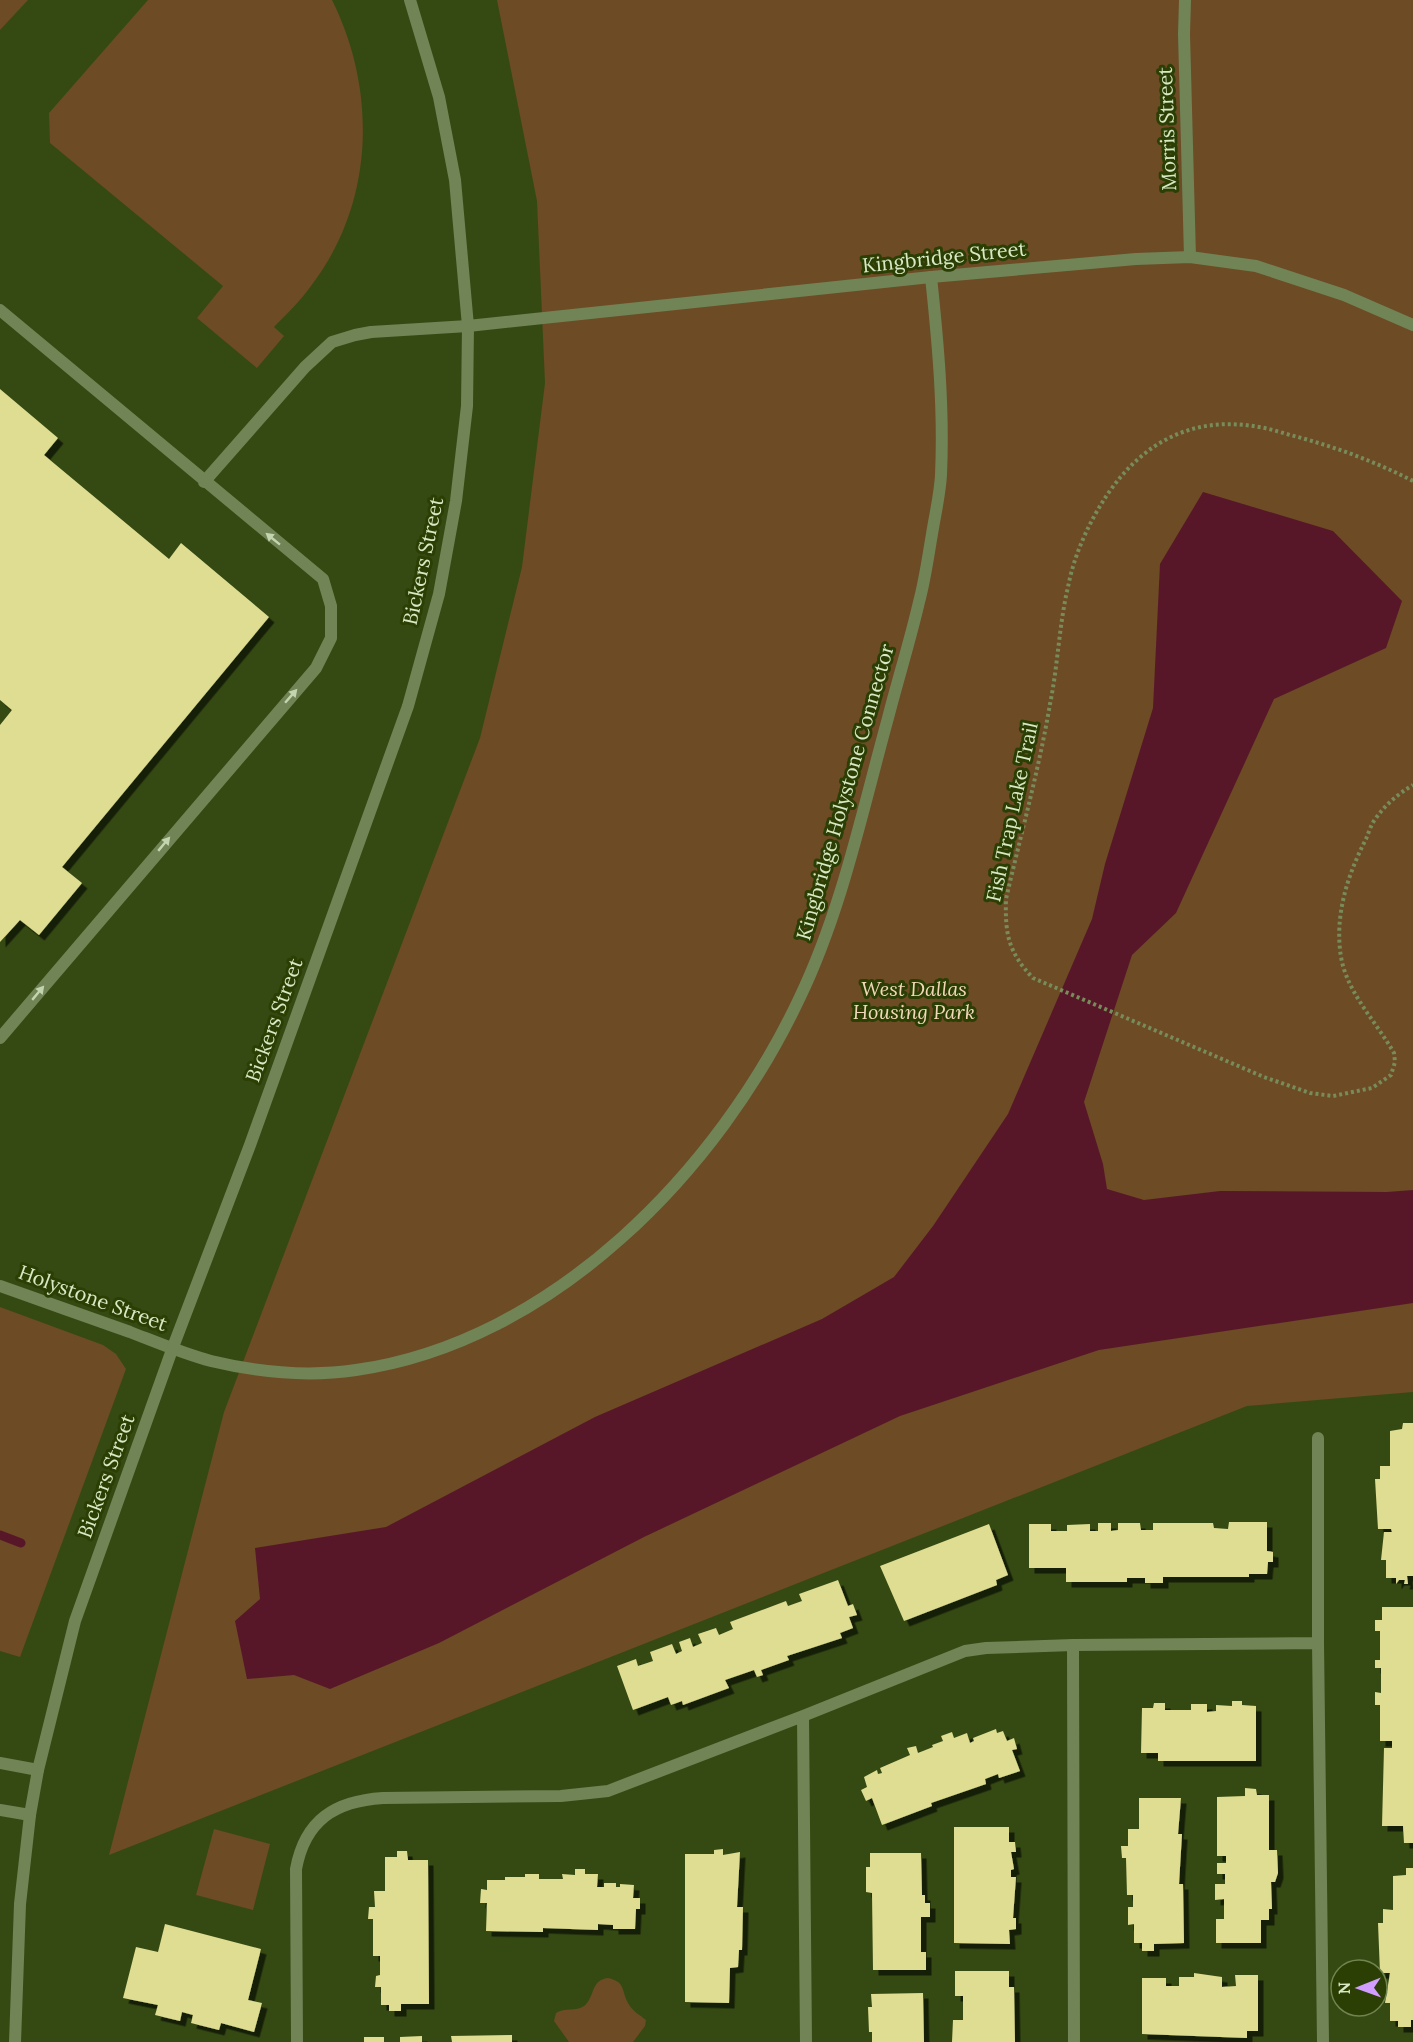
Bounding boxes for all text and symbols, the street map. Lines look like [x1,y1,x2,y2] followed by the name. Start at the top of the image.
[1152,66,1181,191] street label: Morris Street
[861,235,1027,278] street label: Kingbridge Street
[397,495,448,627] street label: Bickers Street
[266,533,281,545] one-way arrow
[790,641,899,943] street label: Kingbridge Holystone Connector
[284,689,297,704] one-way arrow
[980,720,1043,904] street label: Fish Trap Lake Trail
[157,836,170,852] one-way arrow
[240,954,308,1085] street label: Bickers Street
[853,976,975,1024] park label: West Dallas Housing Park
[31,985,44,1001] one-way arrow
[15,1259,171,1336] street label: Holystone Street
[72,1410,140,1541] street label: Bickers Street
[1329,1958,1389,2018] north arrow
[1334,1982,1354,1995] text: N

